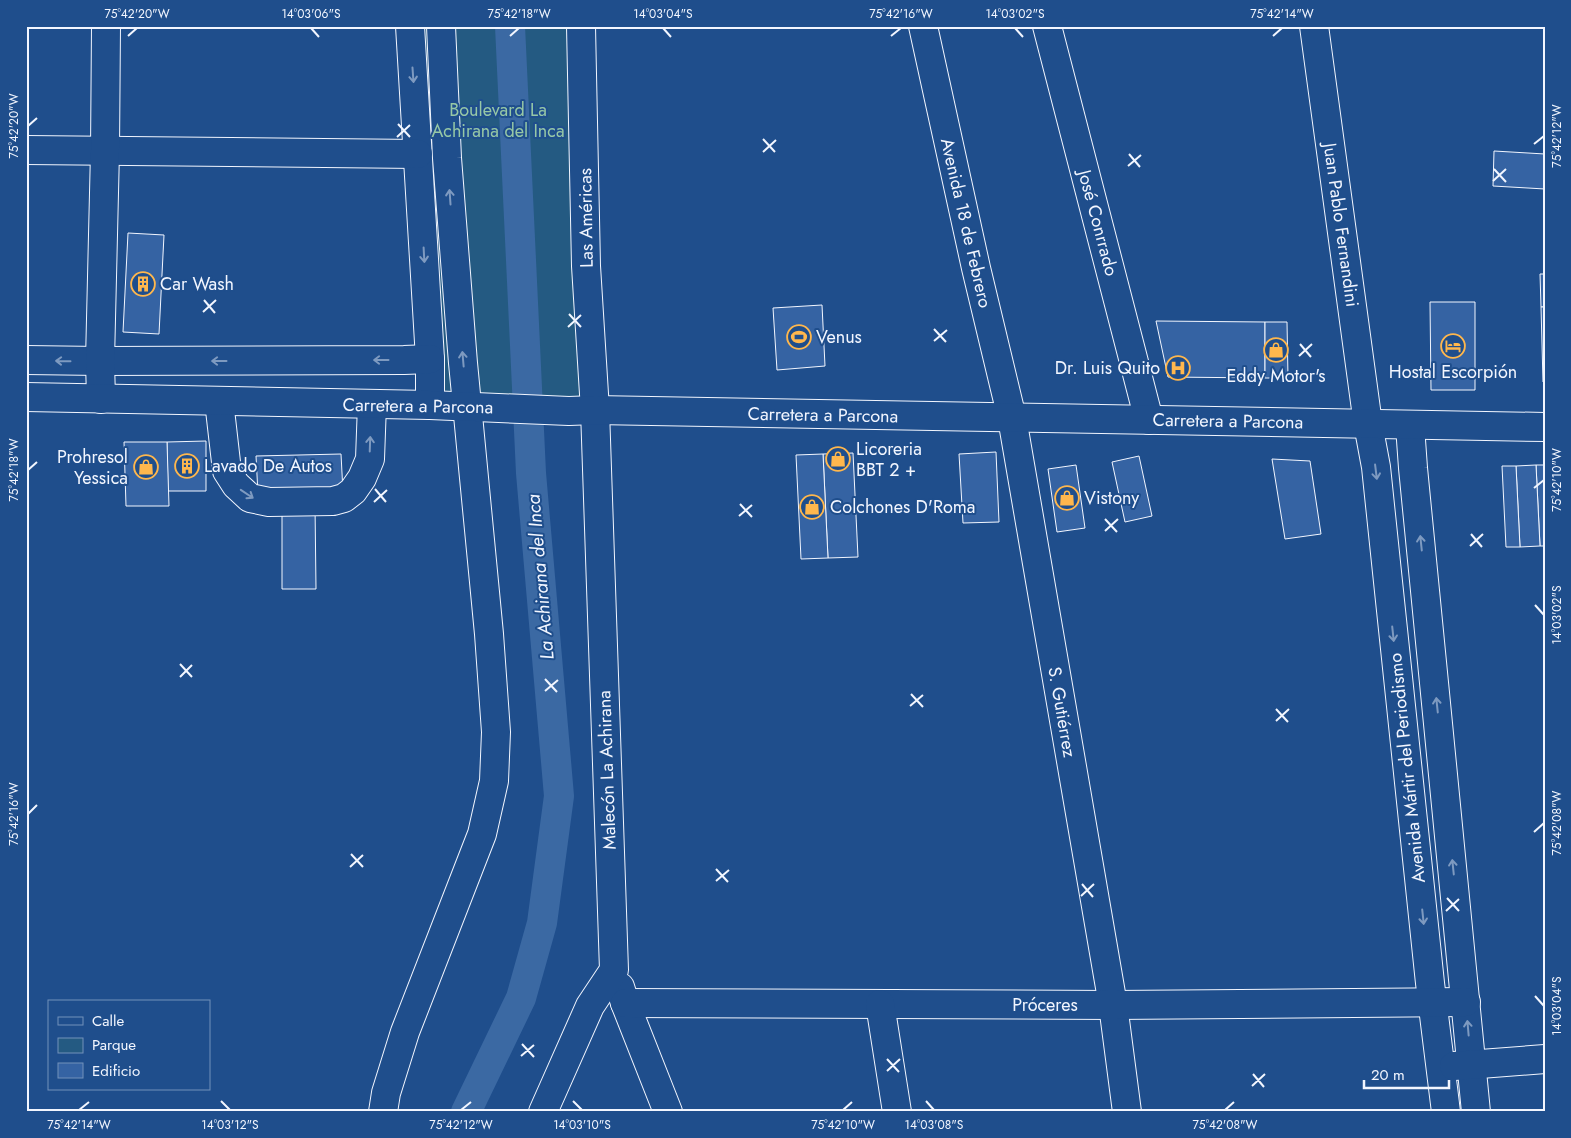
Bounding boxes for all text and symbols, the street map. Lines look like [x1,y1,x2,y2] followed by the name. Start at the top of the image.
[104,5,170,23] text: 75°42'20"W
[281,5,341,23] text: 14°03'06"S
[487,5,551,23] text: 75°42'18"W
[633,5,693,23] text: 14°03'04"S
[869,5,933,23] text: 75°42'16"W
[985,5,1045,23] text: 14°03'02"S
[1250,5,1314,23] text: 75°42'14"W
[408,67,417,83] one-way arrow
[5,93,23,159] text: 75°42'20"W
[431,97,565,144] park label: Boulevard La Achirana del Inca
[1548,104,1566,168] text: 75°42'12"W
[934,136,998,311] street label: Avenida 18 de Febrero
[1316,139,1365,309] street label: Juan Pablo Fernandini
[1071,165,1125,279] street label: José Conrrado
[572,168,600,268] street label: Las Américas
[446,189,455,205] one-way arrow
[419,246,428,262] one-way arrow
[130,271,156,297] building icon: Car Wash
[160,271,234,297] place label: Car Wash
[786,324,812,350] sports icon: Venus
[816,324,862,350] place label: Venus
[1440,333,1466,359] hotel icon: Hostal Escorpión
[1263,337,1289,363] shop icon: Eddy Motor's
[458,351,468,367] one-way arrow
[374,355,390,365] one-way arrow
[1055,355,1160,381] place label: Dr. Luis Quito
[1165,355,1191,381] hospital icon: Dr. Luis Quito
[55,356,71,365] one-way arrow
[211,356,228,366] one-way arrow
[1389,359,1517,385] place label: Hostal Escorpión
[1226,363,1326,389] place label: Eddy Motor's
[342,392,494,420] street label: Carretera a Parcona
[747,401,899,429] street label: Carretera a Parcona
[1152,407,1304,435] street label: Carretera a Parcona
[366,436,375,452] one-way arrow
[856,436,922,483] place label: Licoreria BBT 2 +
[5,438,23,502] text: 75°42'18"W
[57,444,128,491] place label: Prohresol Yessica
[825,446,851,472] shop icon: Licoreria BBT 2 +
[1548,448,1566,512] text: 75°42'10"W
[174,453,200,479] building icon: Lavado De Autos
[204,453,332,479] place label: Lavado De Autos
[133,454,159,480] shop icon: Prohresol Yessica
[1371,464,1381,480] one-way arrow
[1054,485,1080,511] shop icon: Vistony
[1084,485,1139,511] place label: Vistony
[240,488,254,499] one-way arrow
[519,493,561,661] water label: La Achirana del Inca
[799,494,825,520] shop icon: Colchones D'Roma
[830,494,976,520] place label: Colchones D'Roma
[1416,536,1426,552] one-way arrow
[1548,585,1566,645] text: 14°03'02"S
[1388,625,1398,641] one-way arrow
[1382,652,1432,884] street label: Avenida Mártir del Periodismo
[1041,665,1083,760] street label: S. Gutiérrez
[591,690,623,850] street label: Malecón La Achirana
[1432,697,1442,713] one-way arrow
[5,782,23,846] text: 75°42'16"W
[1548,790,1566,855] text: 75°42'08"W
[1448,859,1458,875] one-way arrow
[1418,909,1428,925] one-way arrow
[1548,976,1566,1036] text: 14°03'04"S
[1012,992,1078,1018] street label: Próceres
[48,1000,210,1090] legend
[92,1010,124,1032] text: Calle
[1463,1021,1473,1037] one-way arrow
[92,1034,136,1056] text: Parque
[1364,1058,1448,1090] scale bar
[92,1060,140,1082] text: Edificio
[1371,1064,1405,1086] text: 20 m
[47,1116,111,1134] text: 75°42'14"W
[201,1116,259,1134] text: 14°03'12"S
[429,1116,493,1134] text: 75°42'12"W
[553,1116,611,1134] text: 14°03'10"S
[811,1116,875,1134] text: 75°42'10"W
[905,1116,964,1134] text: 14°03'08"S
[1193,1116,1258,1134] text: 75°42'08"W

